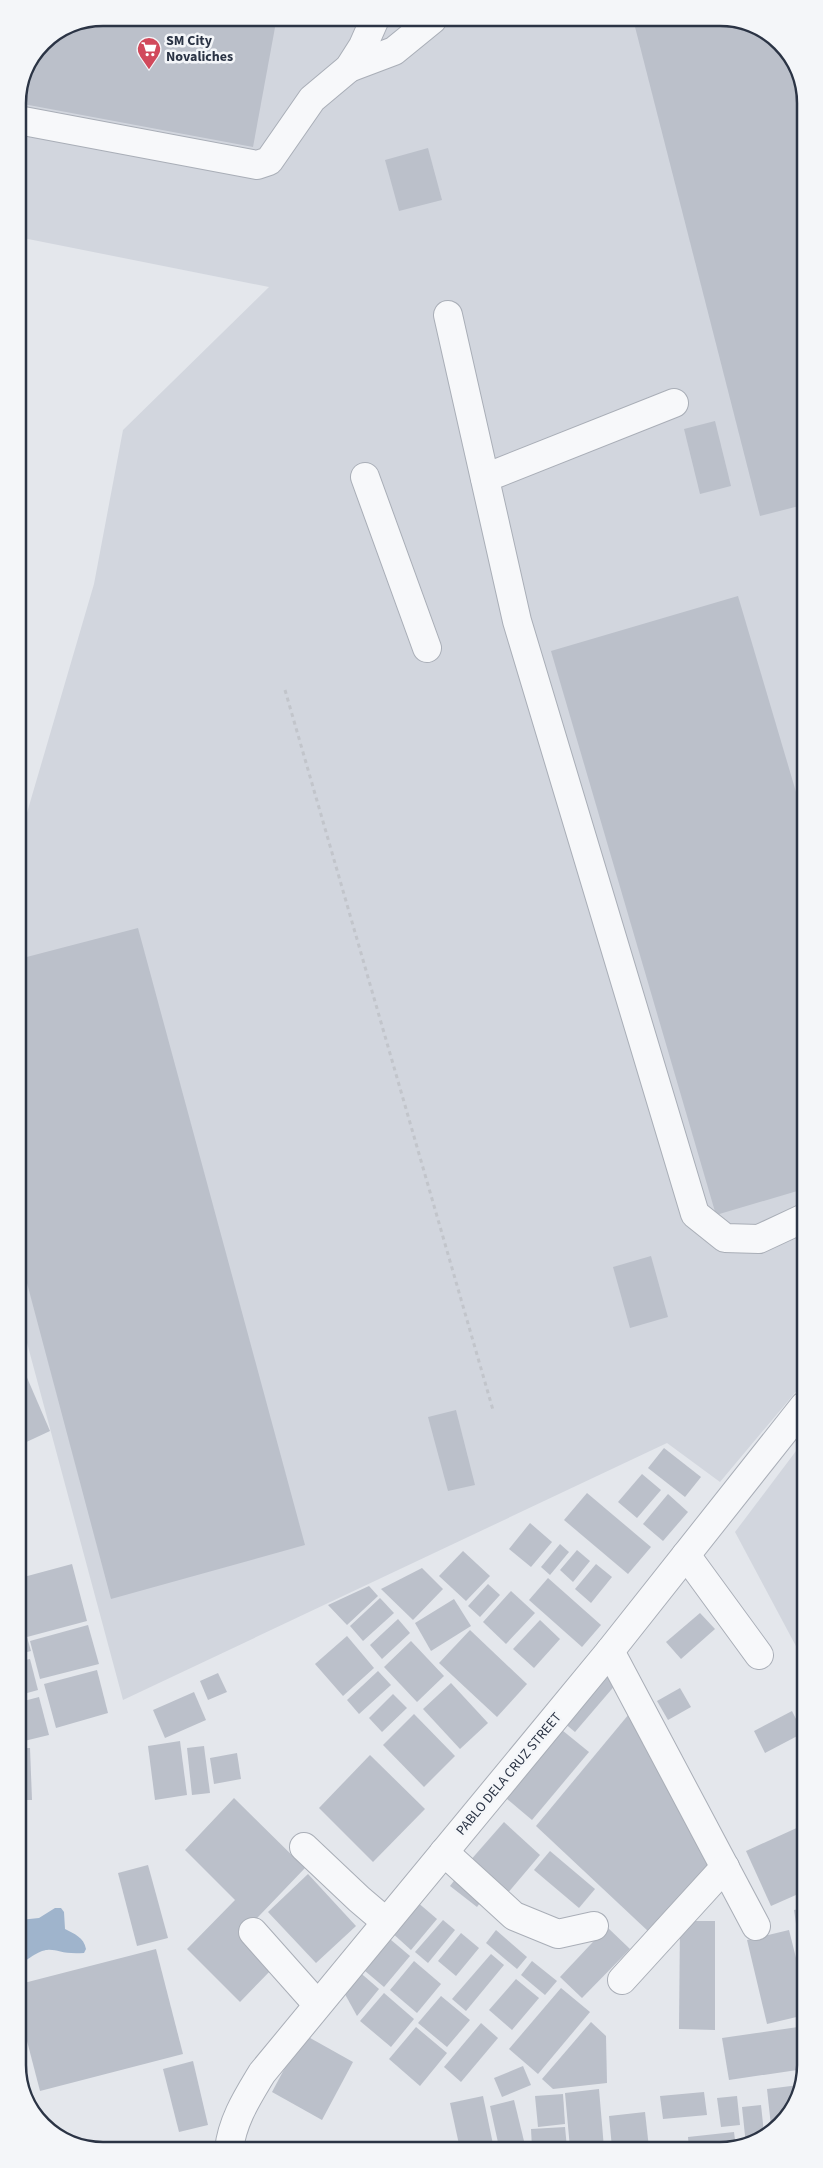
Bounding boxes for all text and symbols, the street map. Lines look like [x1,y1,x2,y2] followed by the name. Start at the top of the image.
[166,31,233,67] place label: SM City Novaliches
[136,36,162,70] supermarket icon: SM City Novaliches
[451,1708,567,1840] street label: PABLO DELA CRUZ STREET

